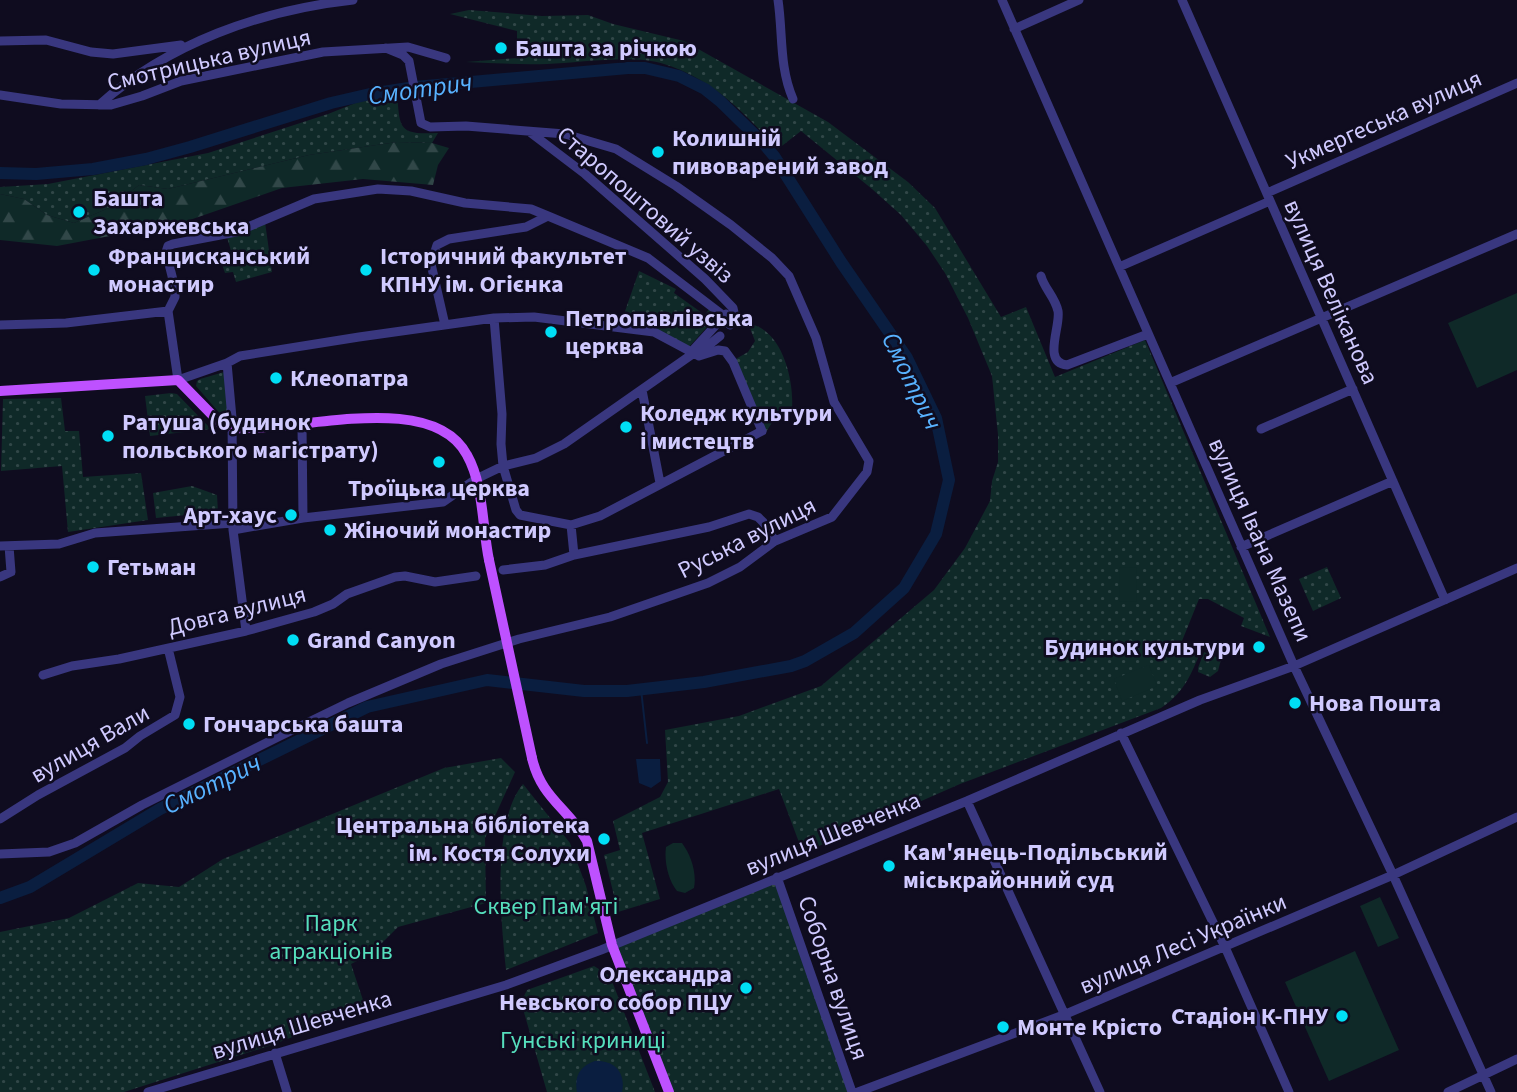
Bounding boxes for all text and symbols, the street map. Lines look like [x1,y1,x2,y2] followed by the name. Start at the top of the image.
[104,20,314,100] street label: Смотрицька вулиця
[515,31,697,66] place label: Башта за річкою
[493,40,509,56] marker: Башта за річкою
[1280,61,1488,179] street label: Укмергеська вулиця
[365,63,475,115] water label: Смотрич
[549,118,741,292] street label: Старопоштовий узвіз
[672,121,888,184] place label: Колишній пивоварений завод
[650,144,666,160] marker: Колишній пивоварений завод
[93,181,249,244] place label: Башта Захаржевська
[1275,194,1387,390] street label: вулиця Веліканова
[71,204,87,220] marker: Башта Захаржевська
[108,239,310,302] place label: Францисканський монастир
[380,239,627,302] place label: Історичний факультет КПНУ ім. Огієнка
[86,262,102,278] marker: Францисканський монастир
[358,262,374,278] marker: Історичний факультет КПНУ ім. Огієнка
[565,301,753,364] place label: Петропавлівська церква
[543,324,559,340] marker: Петропавлівська церква
[872,326,952,436] water label: Смотрич
[290,361,409,396] place label: Клеопатра
[268,370,284,386] marker: Клеопатра
[640,396,833,459] place label: Коледж культури і мистецтв
[122,405,379,468] place label: Ратуша (будинок польського магістрату)
[618,419,634,435] marker: Коледж культури і мистецтв
[100,428,116,444] marker: Ратуша (будинок польського магістрату)
[1199,432,1321,648] street label: вулиця Івана Мазепи
[431,454,447,470] marker: Троїцька церква
[348,471,530,506] place label: Троїцька церква
[672,488,822,588] street label: Руська вулиця
[182,498,277,533] place label: Арт-хаус
[283,507,299,523] marker: Арт-хаус
[344,513,551,548] place label: Жіночий монастир
[322,522,338,538] marker: Жіночий монастир
[107,550,196,585] place label: Гетьман
[85,559,101,575] marker: Гетьман
[164,577,310,645] street label: Довга вулиця
[307,623,456,658] place label: Grand Canyon
[1044,630,1245,665] place label: Будинок культури
[285,632,301,648] marker: Grand Canyon
[1251,639,1267,655] marker: Будинок культури
[1309,686,1441,721] place label: Нова Пошта
[1287,695,1303,711] marker: Нова Пошта
[24,696,156,792] street label: вулиця Вали
[203,707,403,742] place label: Гончарська башта
[181,716,197,732] marker: Гончарська башта
[157,744,267,824] water label: Смотрич
[740,783,926,885] street label: вулиця Шевченка
[336,808,590,871] place label: Центральна бібліотека ім. Костя Солухи
[596,831,612,847] marker: Центральна бібліотека ім. Костя Солухи
[903,835,1168,898] place label: Кам'янець-Подільський міськрайонний суд
[881,858,897,874] marker: Кам'янець-Подільський міськрайонний суд
[1074,885,1292,1003] street label: вулиця Лесі Українки
[473,889,619,924] park label: Сквер Пам'яті
[789,891,877,1065] street label: Соборна вулиця
[269,906,393,969] park label: Парк атракціонів
[499,957,733,1020] place label: Олександра Невського собор ПЦУ
[738,980,754,996] marker: Олександра Невського собор ПЦУ
[208,981,396,1069] street label: вулиця Шевченка
[1171,999,1329,1034] place label: Стадіон К-ПНУ
[1334,1008,1350,1024] marker: Стадіон К-ПНУ
[1017,1010,1162,1045] place label: Монте Крісто
[995,1019,1011,1035] marker: Монте Крісто
[500,1023,666,1058] park label: Гунські криниці

